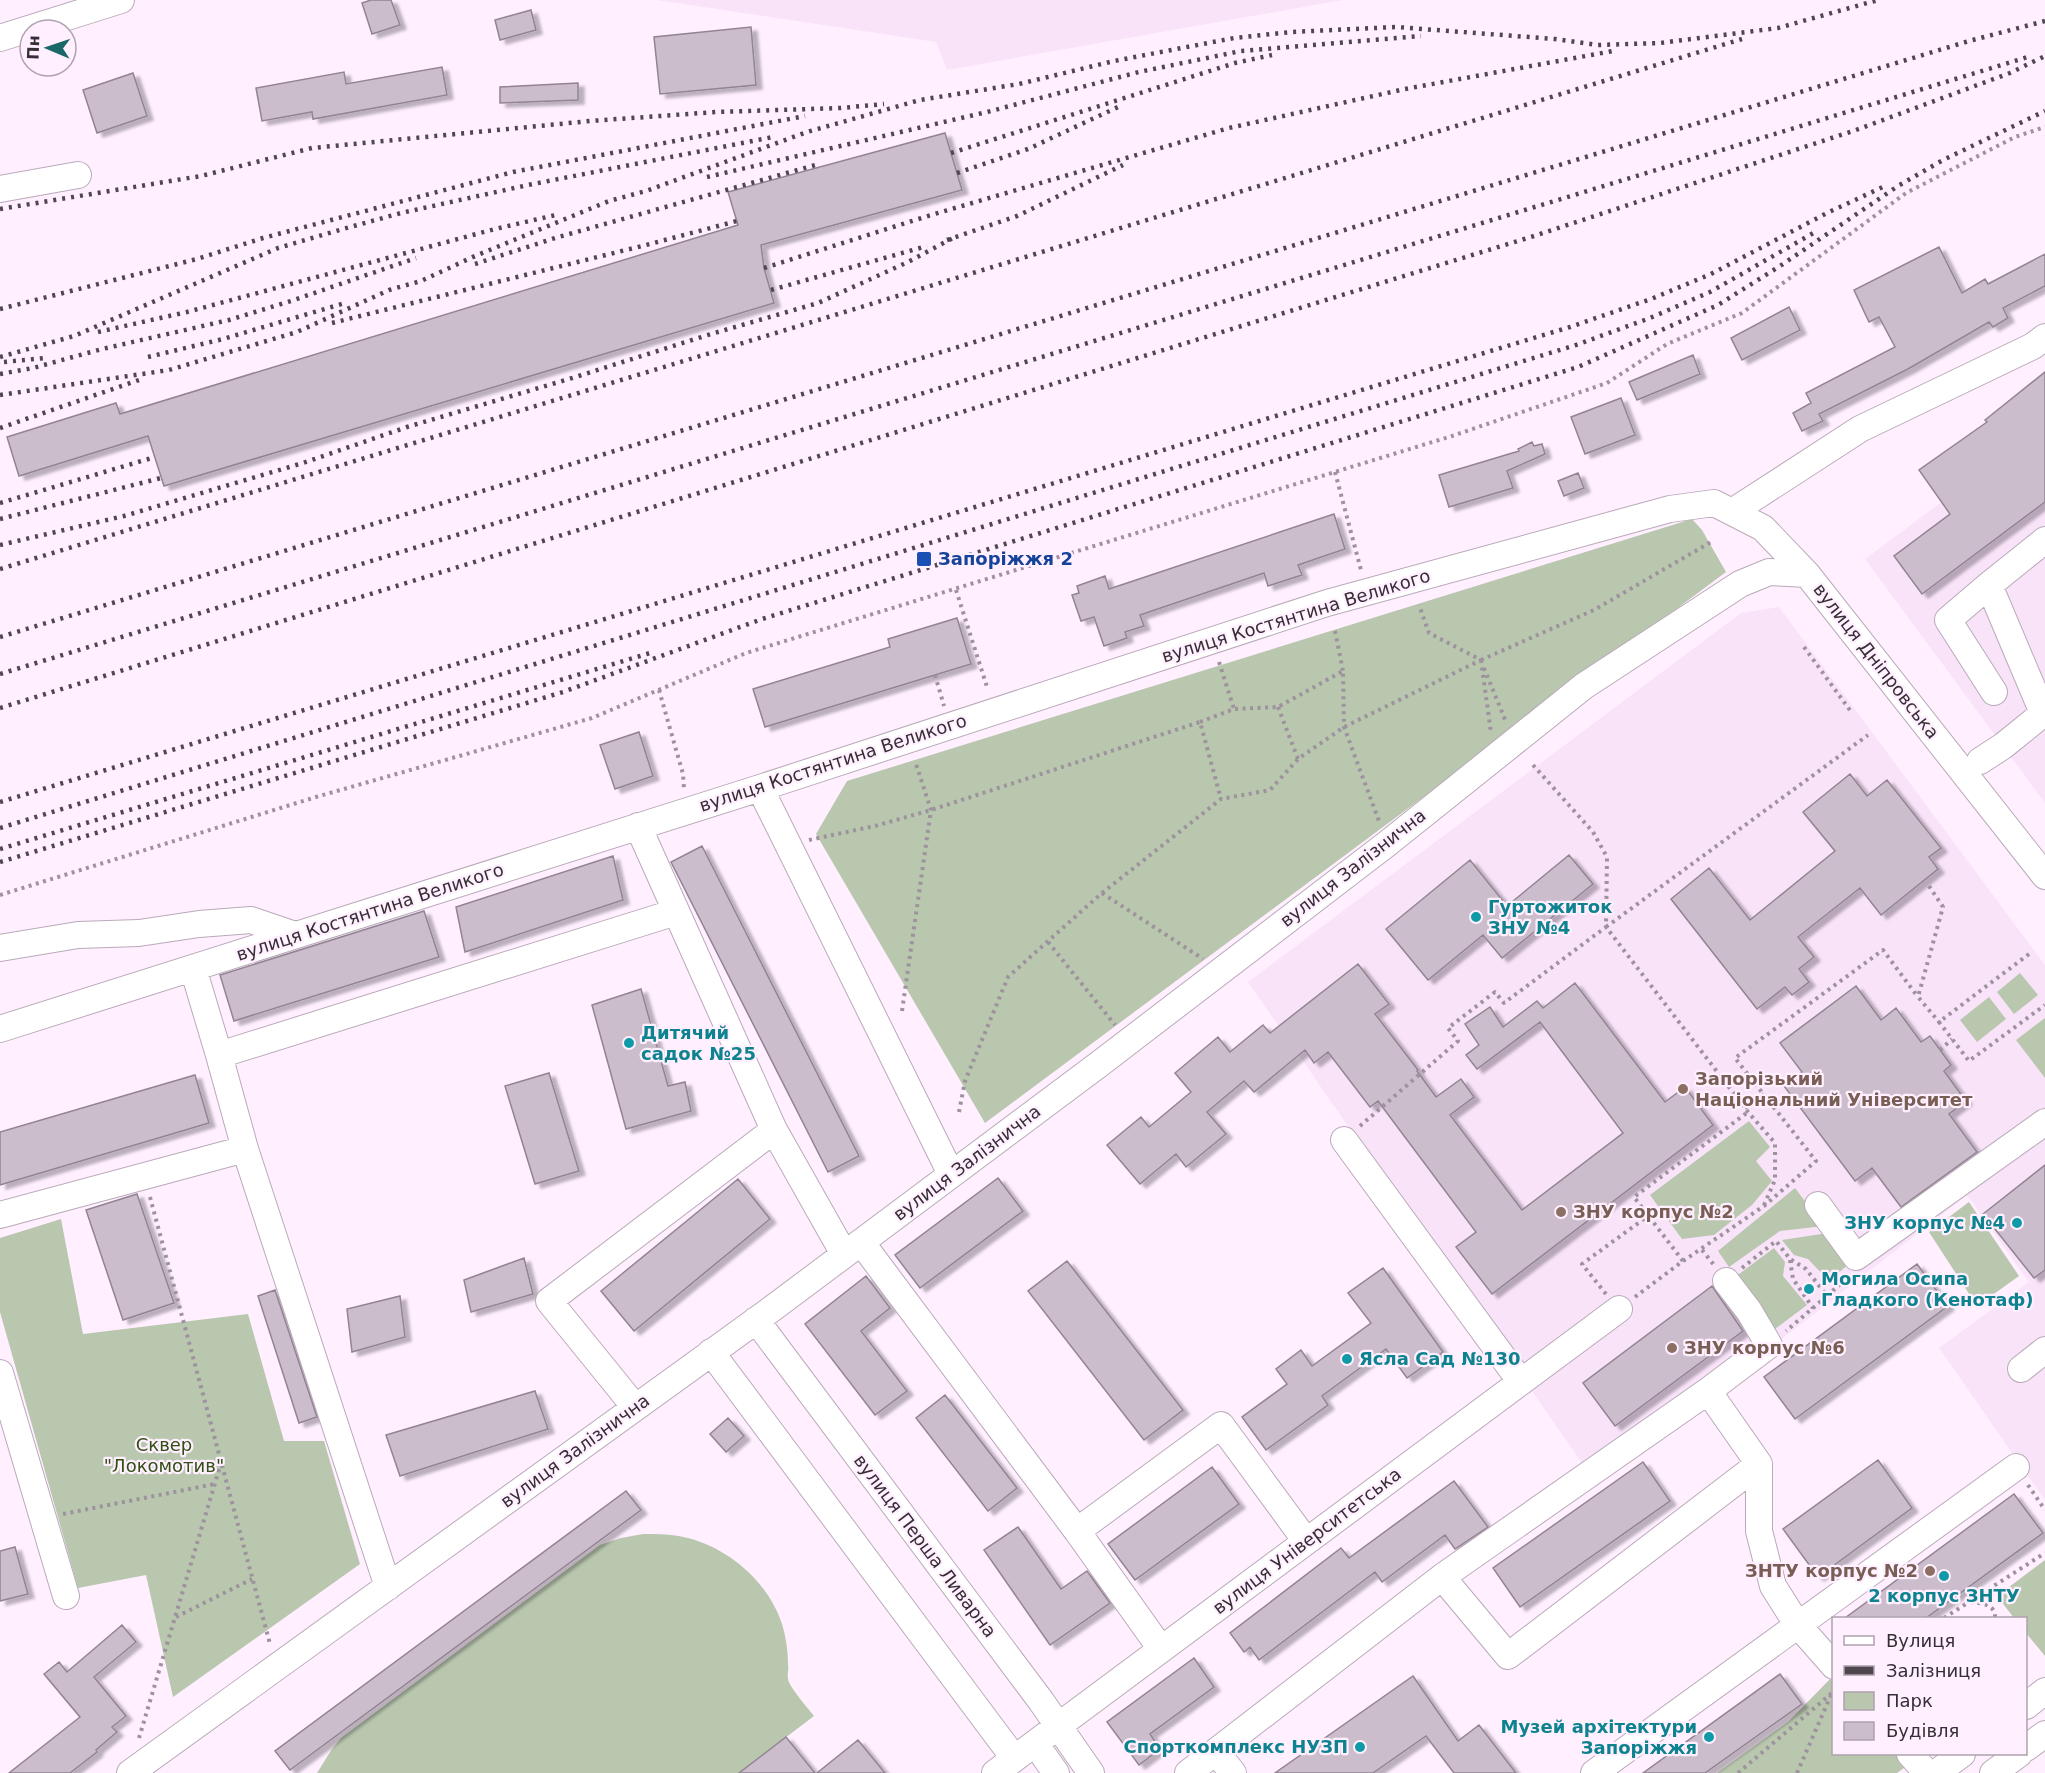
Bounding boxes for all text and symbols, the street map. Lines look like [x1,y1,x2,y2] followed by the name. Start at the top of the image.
[18,18,78,78] north arrow
[24,35,43,60] text: Пн
[938,548,1073,569] place label: Запоріжжя 2
[915,550,933,568] marker: Запоріжжя 2
[1159,565,1433,666] street label: вулиця Костянтина Великого
[1809,579,1944,743] street label: вулиця Дніпровська
[697,709,969,816] street label: вулиця Костянтина Великого
[1276,804,1430,931] street label: вулиця Залізнична
[234,858,506,965] street label: вулиця Костянтина Великого
[1488,896,1612,938] place label: Гуртожиток ЗНУ №4
[1469,910,1483,924] marker: Гуртожиток ЗНУ №4
[641,1022,756,1064] place label: Дитячий садок №25
[622,1036,636,1050] marker: Дитячий садок №25
[1695,1068,1973,1110] place label: Запорізький Національний Університет
[1676,1082,1690,1096] marker: Запорізький Національний Університет
[889,1100,1044,1225] street label: вулиця Залізнична
[1573,1201,1734,1222] place label: ЗНУ корпус №2
[1554,1205,1568,1219] marker: ЗНУ корпус №2
[1844,1212,2005,1233] place label: ЗНУ корпус №4
[2010,1216,2024,1230] marker: ЗНУ корпус №4
[1821,1268,2034,1310] place label: Могила Осипа Гладкого (Кенотаф)
[1802,1282,1816,1296] marker: Могила Осипа Гладкого (Кенотаф)
[1684,1337,1845,1358] place label: ЗНУ корпус №6
[1665,1341,1679,1355] marker: ЗНУ корпус №6
[1359,1348,1521,1369] place label: Ясла Сад №130
[1340,1352,1354,1366] marker: Ясла Сад №130
[496,1390,653,1512] street label: вулиця Залізнична
[104,1434,224,1476] park label: Сквер "Локомотив"
[850,1450,1001,1641] street label: вулиця Перша Ливарна
[1208,1463,1405,1618] street label: вулиця Університетська
[1745,1560,1918,1581] place label: ЗНТУ корпус №2
[1923,1564,1937,1578] marker: ЗНТУ корпус №2
[1937,1569,1951,1583] marker: 2 корпус ЗНТУ
[1868,1585,2020,1606] place label: 2 корпус ЗНТУ
[1832,1617,2027,1755] legend
[1886,1630,1955,1651] text: Вулиця
[1886,1660,1981,1681] text: Залізниця
[1886,1690,1933,1711] text: Парк
[1500,1716,1697,1758] place label: Музей архітектури Запоріжжя
[1886,1720,1959,1741] text: Будівля
[1702,1730,1716,1744] marker: Музей архітектури Запоріжжя
[1124,1736,1348,1757] place label: Спорткомплекс НУЗП
[1353,1740,1367,1754] marker: Спорткомплекс НУЗП

